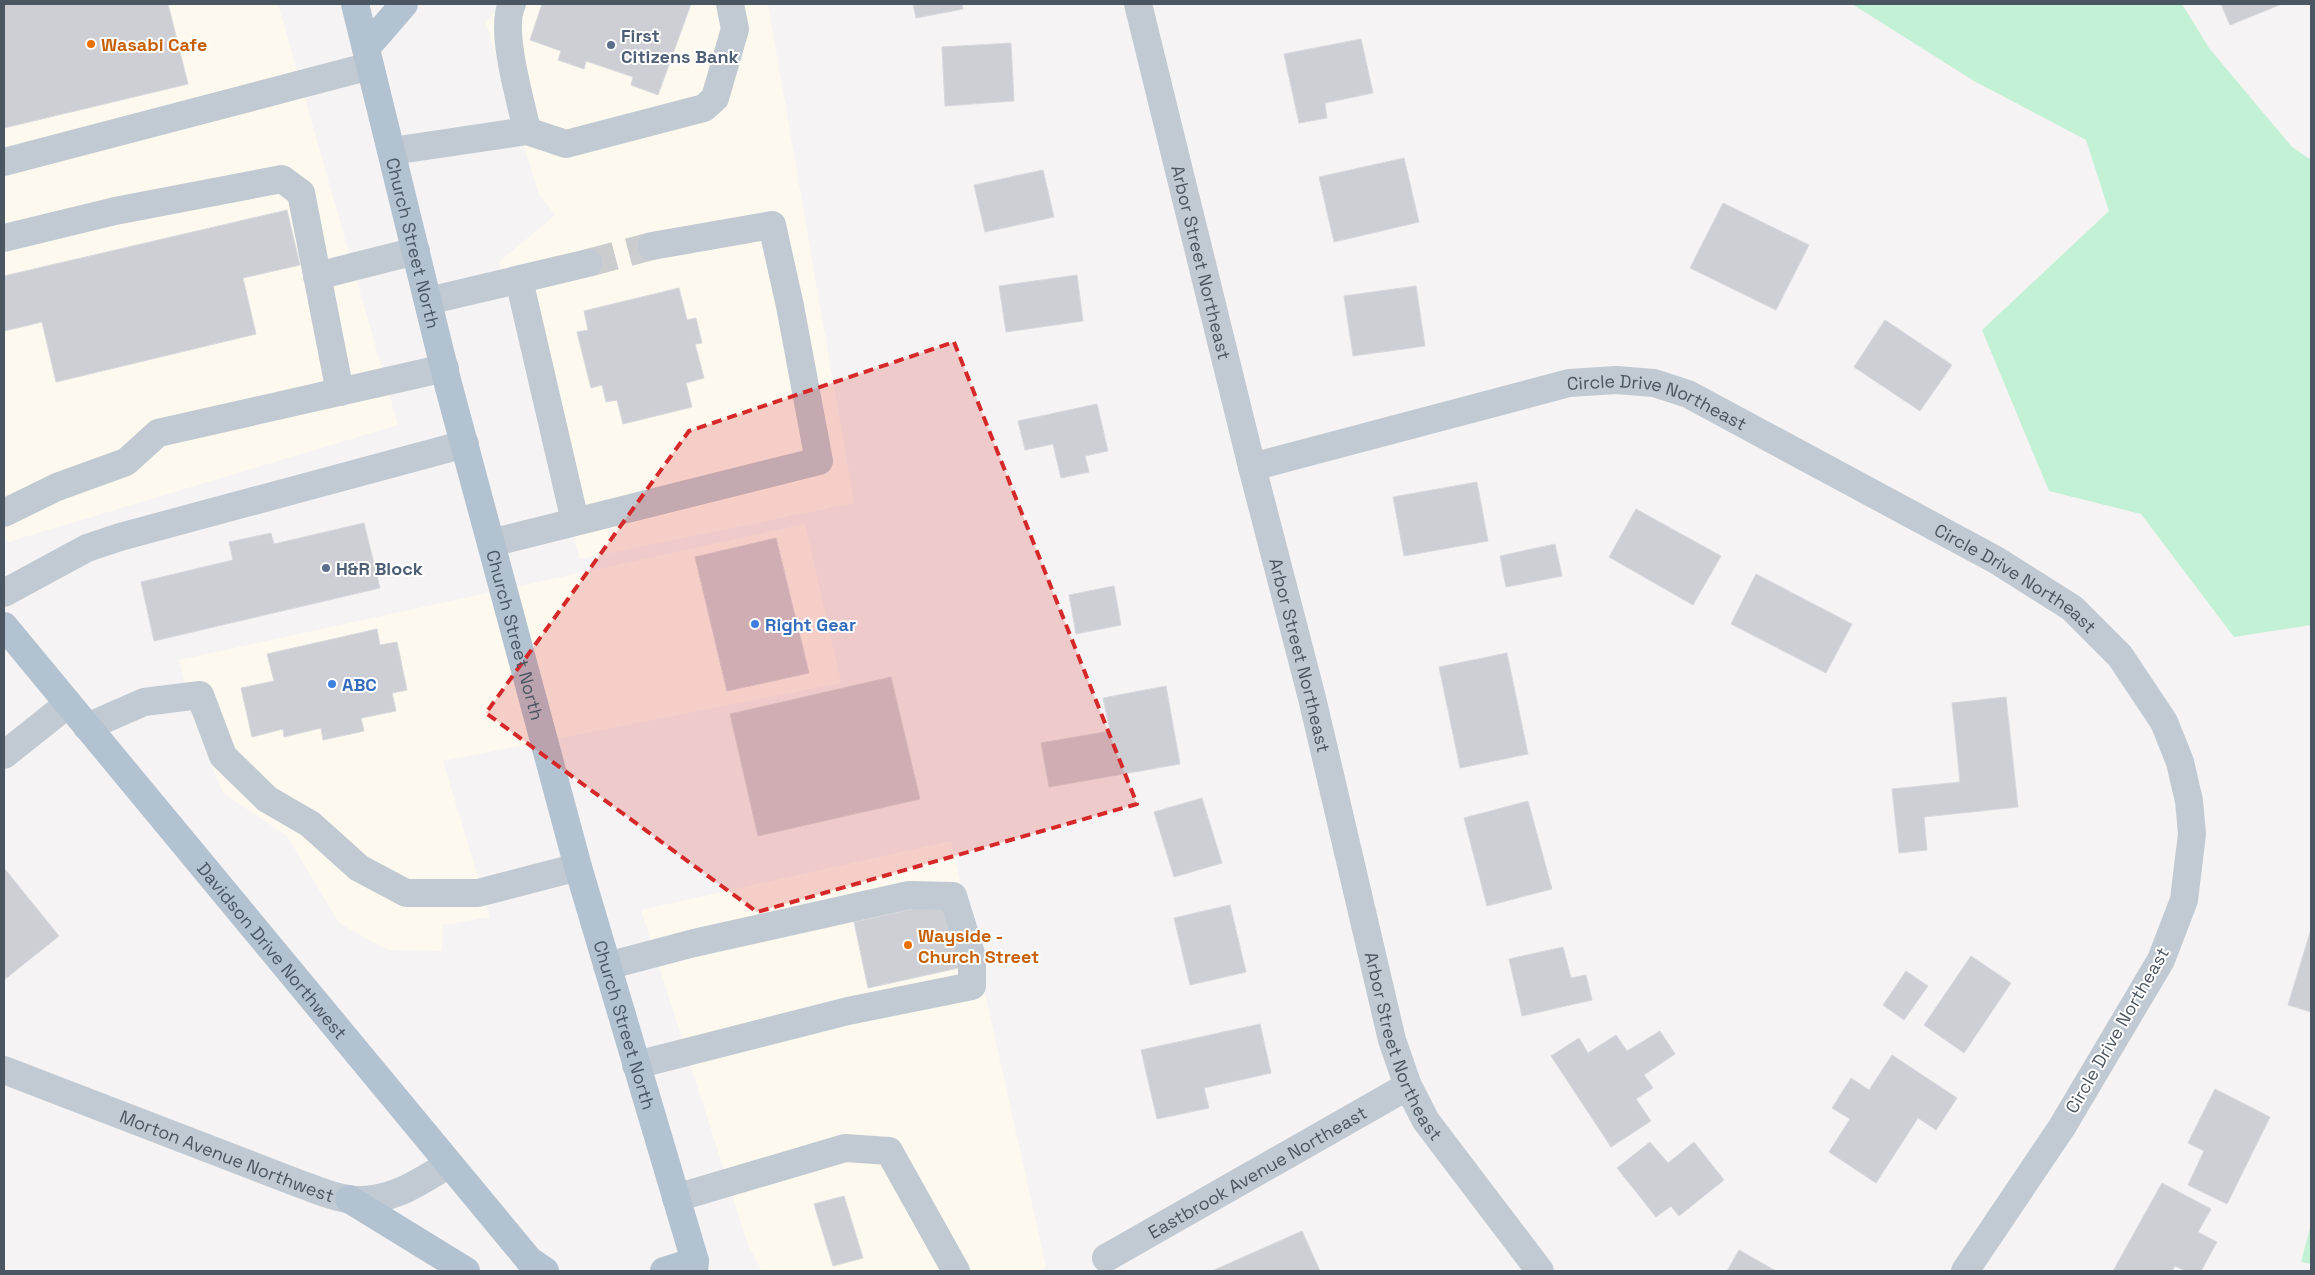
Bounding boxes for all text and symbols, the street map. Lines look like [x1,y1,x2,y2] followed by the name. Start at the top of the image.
[621,24,739,68] place label: First Citizens Bank
[101,33,207,56] place label: Wasabi Cafe
[85,38,97,50] marker: Wasabi Cafe
[605,39,617,51] marker: First Citizens Bank
[381,155,445,331] street label: Church Street North
[1167,163,1237,362] street label: Arbor Street Northeast
[1566,368,1751,435] street label: Circle Drive Northeast
[1931,518,2102,638] street label: Circle Drive Northeast
[482,547,549,722] street label: Church Street North
[1265,555,1336,755] street label: Arbor Street Northeast
[336,557,423,580] place label: H&R Block
[320,562,332,574] marker: H&R Block
[765,613,856,636] place label: Right Gear
[749,618,761,630] marker: Right Gear
[342,673,377,696] place label: ABC
[326,678,338,690] marker: ABC
[192,857,353,1044] street label: Davidson Drive Northwest
[918,924,1039,968] place label: Wayside - Church Street
[589,937,661,1112] street label: Church Street North
[902,939,914,951] marker: Wayside - Church Street
[2060,943,2174,1117] street label: Circle Drive Northeast
[1360,949,1448,1145] street label: Arbor Street Northeast
[1144,1100,1371,1243] street label: Eastbrook Avenue Northeast
[117,1104,337,1207] street label: Morton Avenue Northwest

